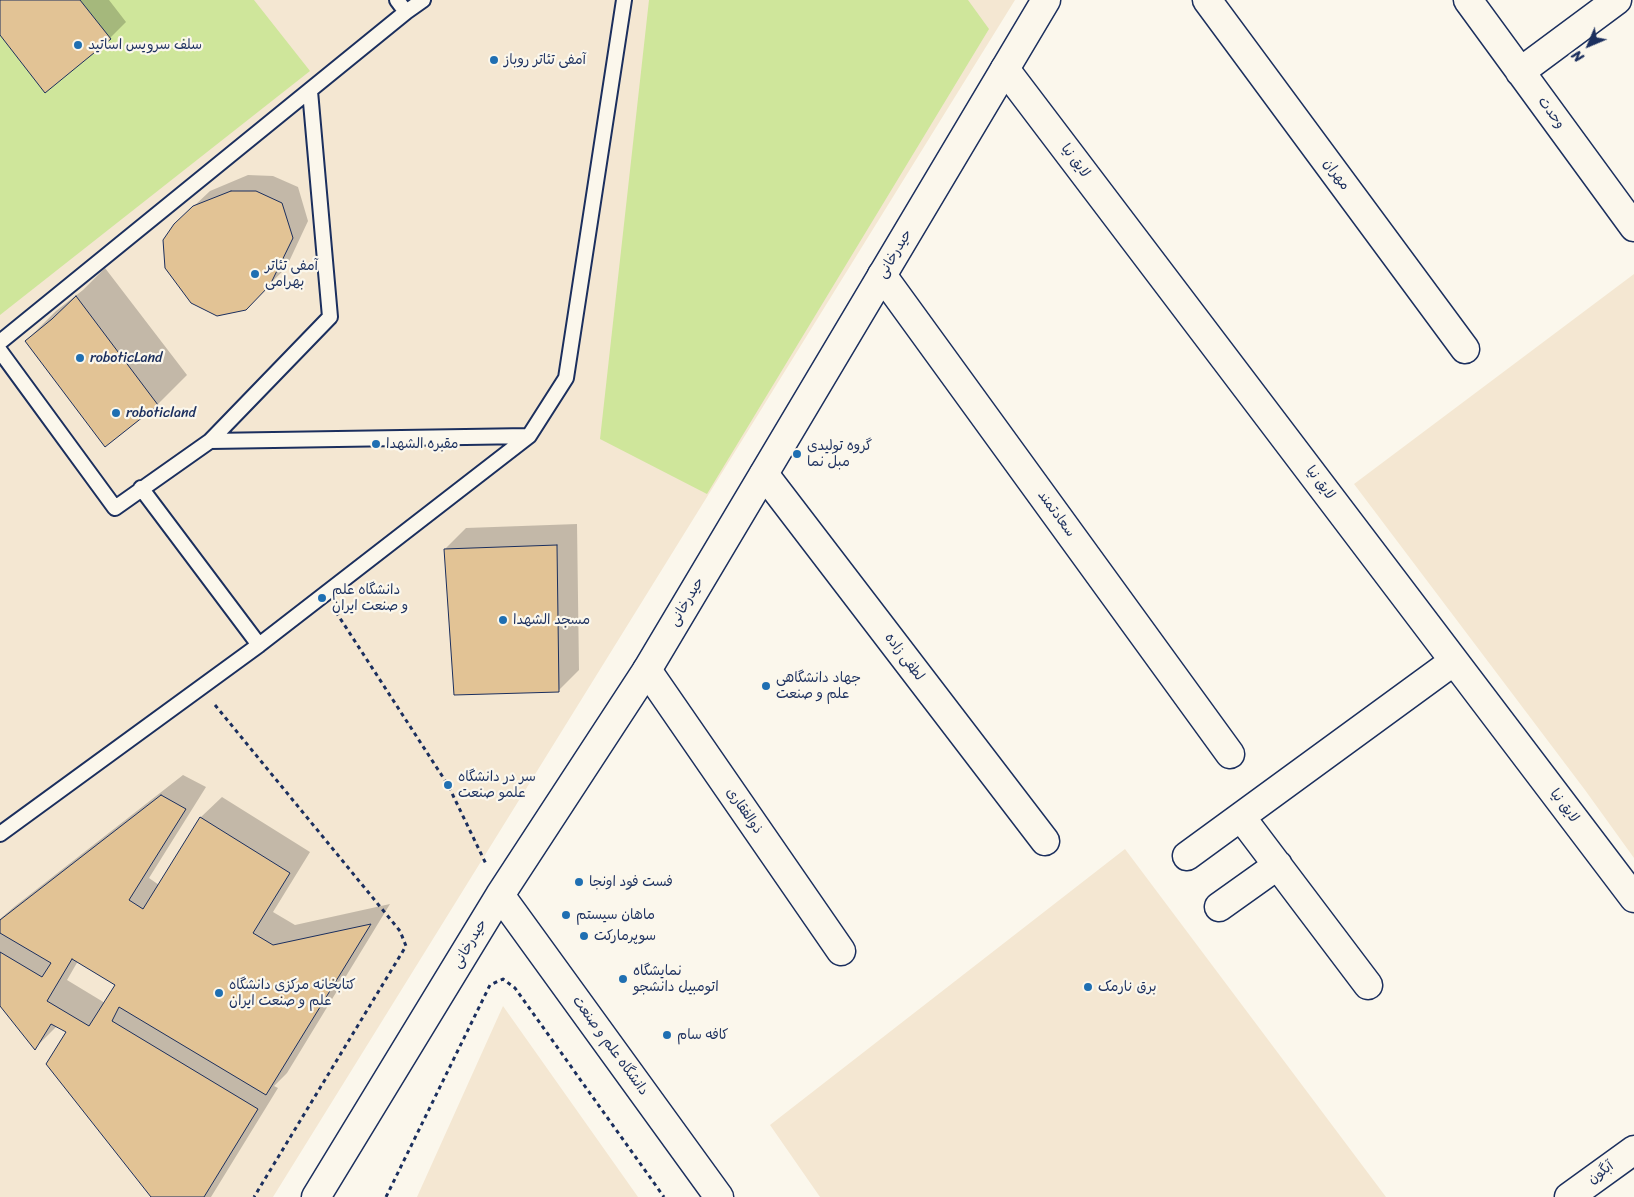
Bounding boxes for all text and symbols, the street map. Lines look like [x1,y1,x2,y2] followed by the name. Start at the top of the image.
[1564,20,1614,70] north arrow
[88,37,202,53] place label: سلف سرویس اساتید
[72,39,84,51] marker: سلف سرویس اساتید
[1566,44,1590,68] text: N
[504,52,586,68] place label: آمفی تئاتر روباز
[488,54,500,66] marker: آمفی تئاتر روباز
[1534,94,1568,132] street label: وحدت
[1057,141,1093,181] street label: لایق نیا
[1319,156,1353,194] street label: مهران
[874,227,916,281] street label: حیدرخانی
[265,258,318,290] place label: آمفی تئاتر بهرامی
[249,268,261,280] marker: آمفی تئاتر بهرامی
[90,350,162,366] place label: roboticLand
[74,352,86,364] marker: roboticLand
[126,405,196,421] place label: roboticland
[110,407,122,419] marker: roboticland
[386,436,458,452] place label: مقبره الشهدا
[370,438,382,450] marker: مقبره الشهدا
[807,438,872,471] place label: گروه تولیدی مبل نما
[791,448,803,460] marker: گروه تولیدی مبل نما
[1302,463,1338,503] street label: لایق نیا
[1033,487,1079,541] street label: سعادتمند
[666,575,708,629] street label: حیدرخانی
[332,582,408,614] place label: دانشگاه علم و صنعت ایران
[316,592,328,604] marker: دانشگاه علم و صنعت ایران
[513,612,590,628] place label: مسجد الشهدا
[497,614,509,626] marker: مسجد الشهدا
[881,630,927,684] street label: لطفی زاده
[776,670,861,702] place label: جهاد دانشگاهی علم و صنعت
[760,680,772,692] marker: جهاد دانشگاهی علم و صنعت
[458,769,536,802] place label: سر در دانشگاه علمو صنعت
[442,779,454,791] marker: سر در دانشگاه علمو صنعت
[722,785,766,837] street label: ذوالفقاری
[1546,786,1582,826] street label: لایق نیا
[589,874,673,890] place label: فست فود اونجا
[573,876,585,888] marker: فست فود اونجا
[576,907,655,923] place label: ماهان سیستم
[560,909,572,921] marker: ماهان سیستم
[449,917,491,971] street label: حیدرخانی
[594,928,656,944] place label: سوپرمارکت
[578,930,590,942] marker: سوپرمارکت
[633,963,719,996] place label: نمایشگاه اتومبیل دانشجو
[617,973,629,985] marker: نمایشگاه اتومبیل دانشجو
[229,977,356,1010] place label: کتابخانه مرکزی دانشگاه علم و صنعت ایران
[1098,979,1157,995] place label: برق نارمک
[1082,981,1094,993] marker: برق نارمک
[213,987,225,999] marker: کتابخانه مرکزی دانشگاه علم و صنعت ایران
[568,993,652,1099] street label: دانشگاه علم و صنعت
[677,1027,728,1043] place label: کافه سام
[661,1029,673,1041] marker: کافه سام
[1585,1158,1617,1188] street label: آبگون

